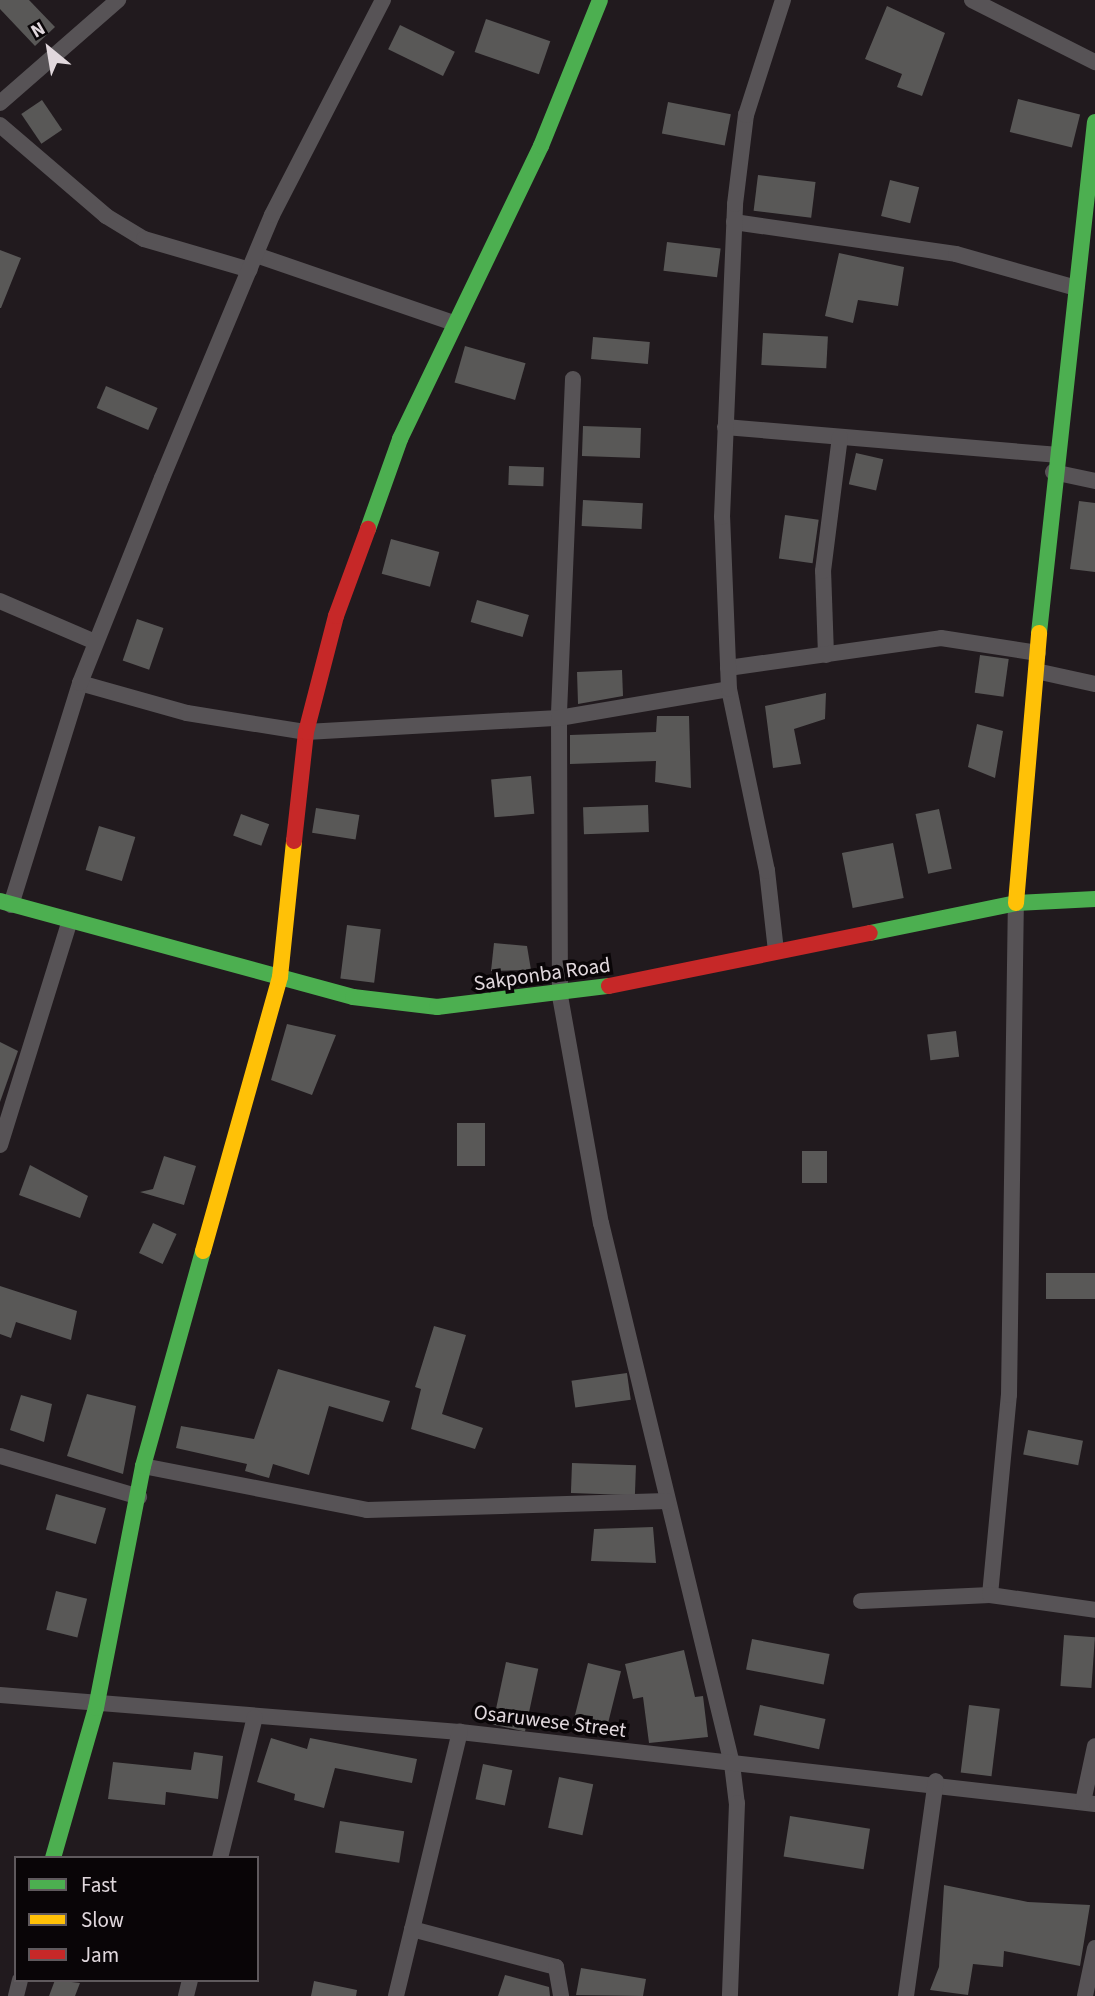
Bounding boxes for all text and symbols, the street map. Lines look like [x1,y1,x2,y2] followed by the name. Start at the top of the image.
[14,14,84,84] north arrow
[26,16,50,45] text: N
[472,952,612,996] street label: Sakponba Road
[472,1699,628,1743] street label: Osaruwese Street
[14,1856,259,1982] legend
[81,1870,117,1900] text: Fast
[81,1905,124,1935] text: Slow
[81,1940,119,1970] text: Jam

